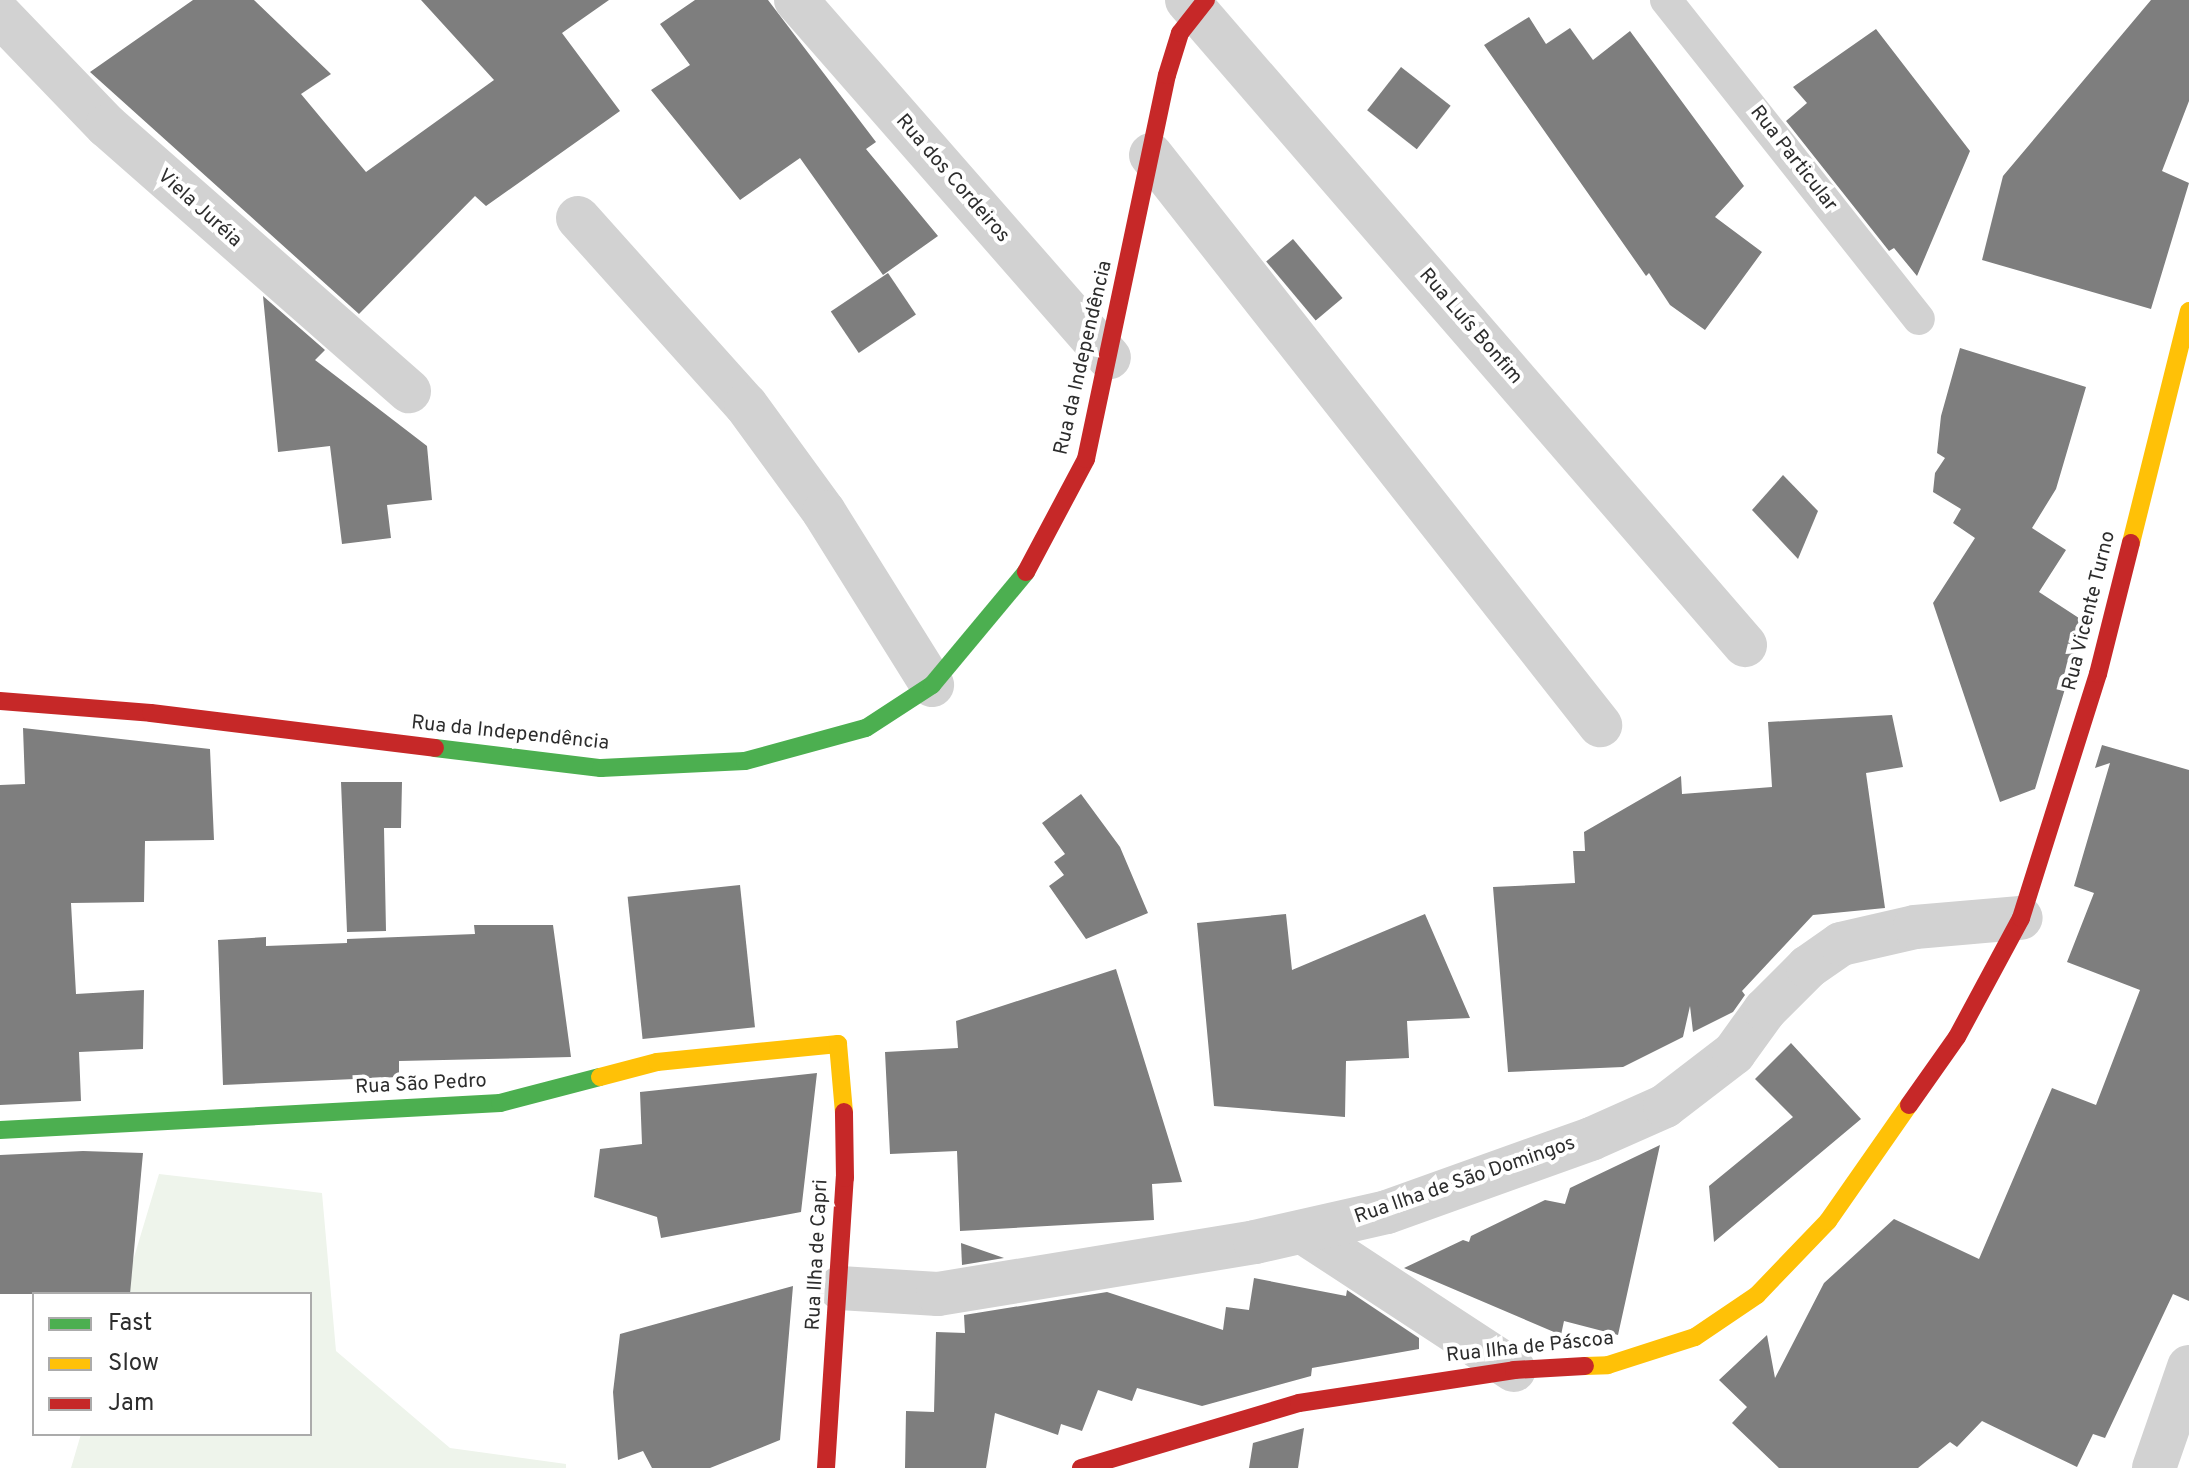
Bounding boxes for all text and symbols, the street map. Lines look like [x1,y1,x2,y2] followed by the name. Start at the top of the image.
[1744,101,1842,217] street label: Rua Particular
[890,110,1014,248] street label: Rua dos Cordeiros
[152,165,246,253] street label: Viela Juréia
[1050,258,1118,458] street label: Rua da Independência
[1413,264,1527,390] street label: Rua Luís Bonfim
[2058,528,2122,694] street label: Rua Vicente Turno
[410,712,610,756] street label: Rua da Independência
[355,1070,487,1100] street label: Rua São Pedro
[1352,1132,1578,1230] street label: Rua Ilha de São Domingos
[802,1179,834,1331] street label: Rua Ilha de Capri
[32,1292,312,1436] legend
[108,1309,152,1339] text: Fast
[1445,1327,1615,1369] street label: Rua Ilha de Páscoa
[108,1349,159,1379] text: Slow
[108,1389,154,1419] text: Jam

